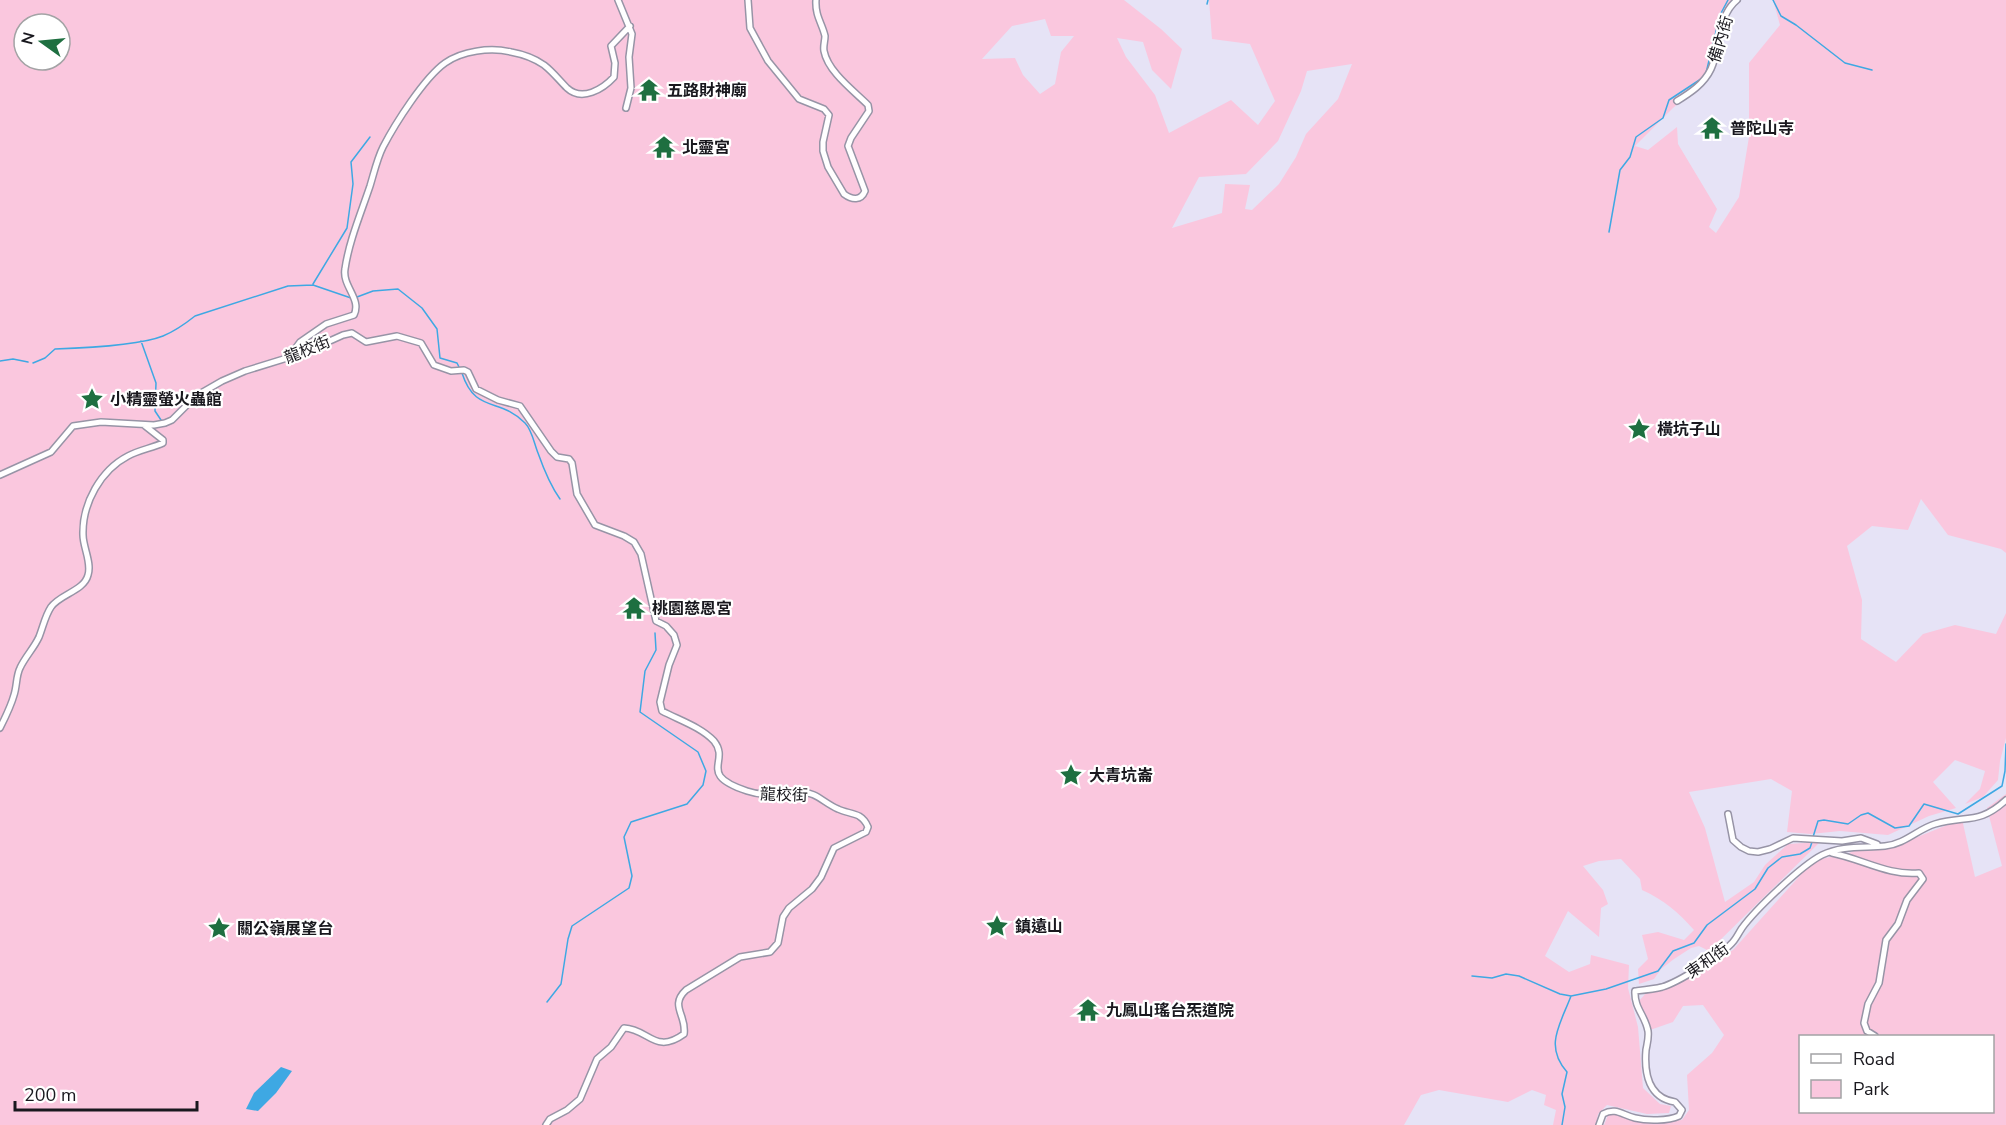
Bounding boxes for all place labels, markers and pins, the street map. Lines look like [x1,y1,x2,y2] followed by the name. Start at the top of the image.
[636,77,662,103] temple icon: 五路財神廟
[667,80,747,102] place label: 五路財神廟
[1699,115,1725,141] temple icon: 普陀山寺
[1730,118,1794,140] place label: 普陀山寺
[651,134,677,160] temple icon: 北靈宮
[682,137,730,159] place label: 北靈宮
[79,386,105,412] place icon: 小精靈螢火蟲館
[110,389,222,411] place label: 小精靈螢火蟲館
[1626,416,1652,442] place icon: 橫坑子山
[1657,419,1721,441] place label: 橫坑子山
[621,595,647,621] temple icon: 桃園慈恩宮
[652,598,732,620] place label: 桃園慈恩宮
[1058,762,1084,788] place icon: 大青坑崙
[1089,765,1153,787] place label: 大青坑崙
[984,913,1010,939] place icon: 鎮遠山
[206,915,232,941] place icon: 關公嶺展望台
[1015,916,1063,938] place label: 鎮遠山
[237,918,333,940] place label: 關公嶺展望台
[1075,997,1101,1023] temple icon: 九鳳山瑤台炁道院
[1106,1000,1234,1022] place label: 九鳳山瑤台炁道院

